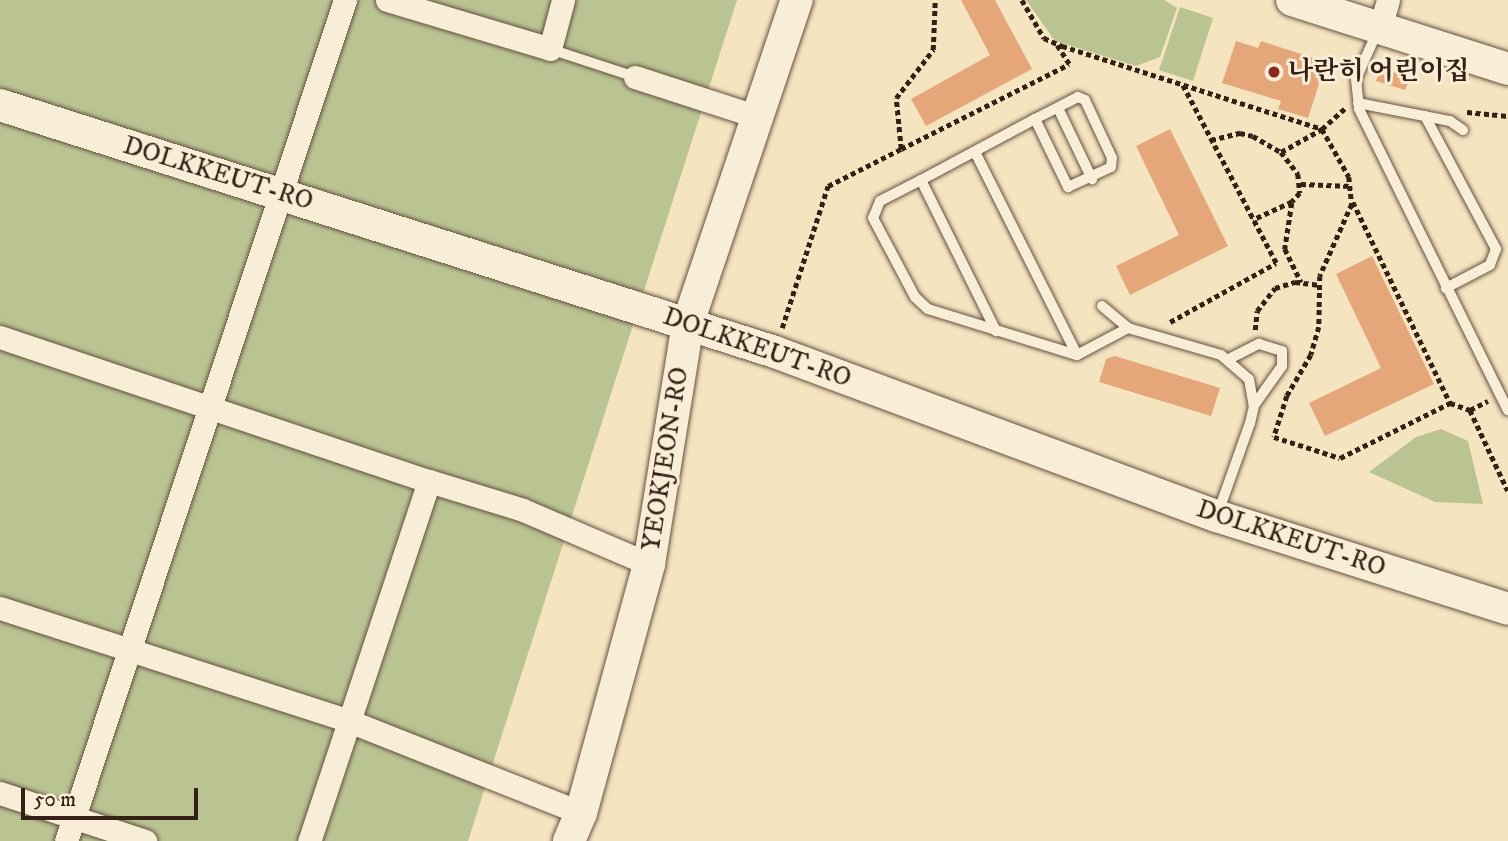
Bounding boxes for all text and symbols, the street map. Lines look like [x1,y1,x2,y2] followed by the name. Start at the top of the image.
[1288,56,1469,88] place label: 나란히 어린이집
[1266,64,1282,80] marker: 나란히 어린이집
[119,130,317,218] street label: DOLKKEUT-RO
[659,301,855,395] street label: DOLKKEUT-RO
[636,365,696,553] street label: YEOKJEON-RO
[1193,494,1389,584] street label: DOLKKEUT-RO
[24,774,201,818] scale bar
[34,787,76,813] text: 50 m

